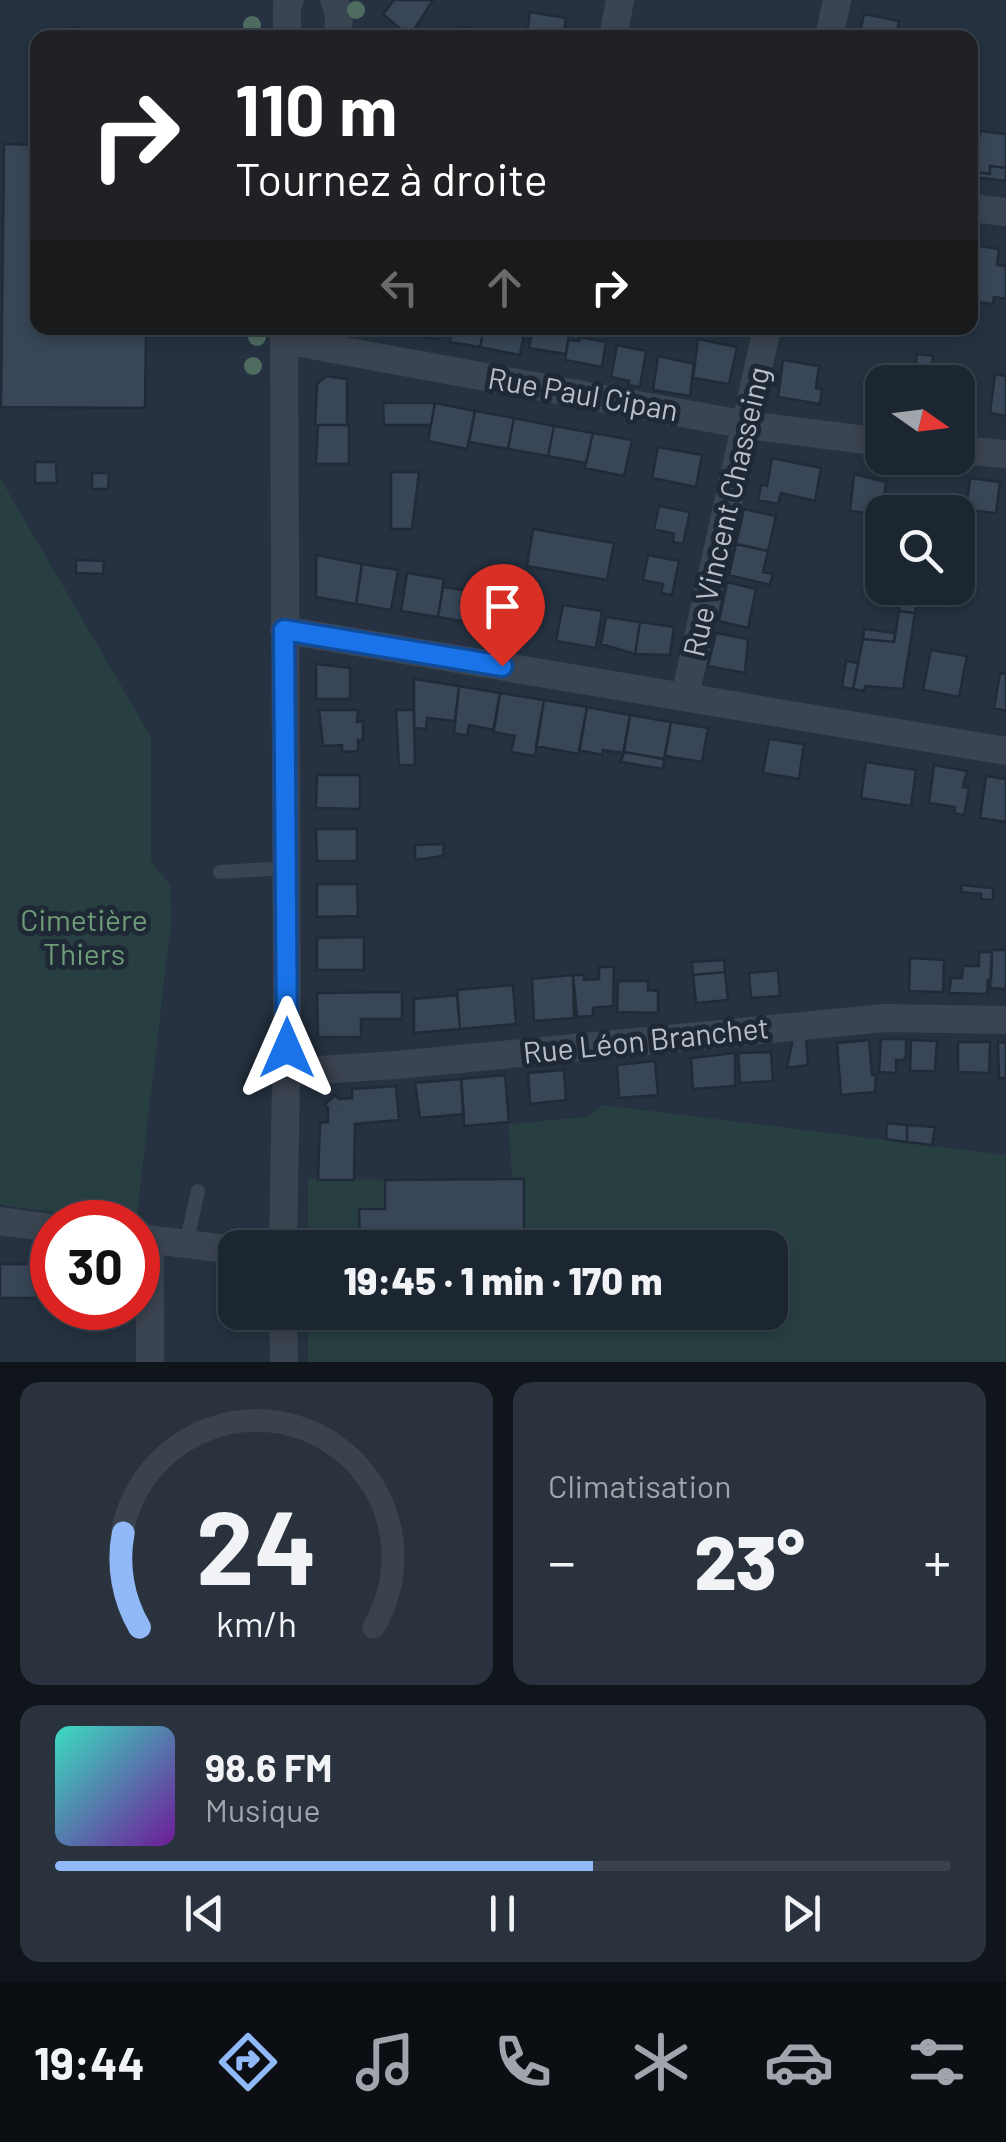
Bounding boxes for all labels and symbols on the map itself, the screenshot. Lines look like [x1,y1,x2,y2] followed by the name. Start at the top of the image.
[486,359,681,427] street label: Rue Paul Cipan
[674,363,776,660] street label: Rue Vincent Chasseing
[865,365,975,475] north arrow
[460,564,545,667] pin
[20,901,148,971] park label: Cimetière Thiers
[235,996,339,1100] position arrow
[521,1008,771,1070] street label: Rue Léon Branchet
[30,1200,160,1330] speed limit sign: 30

